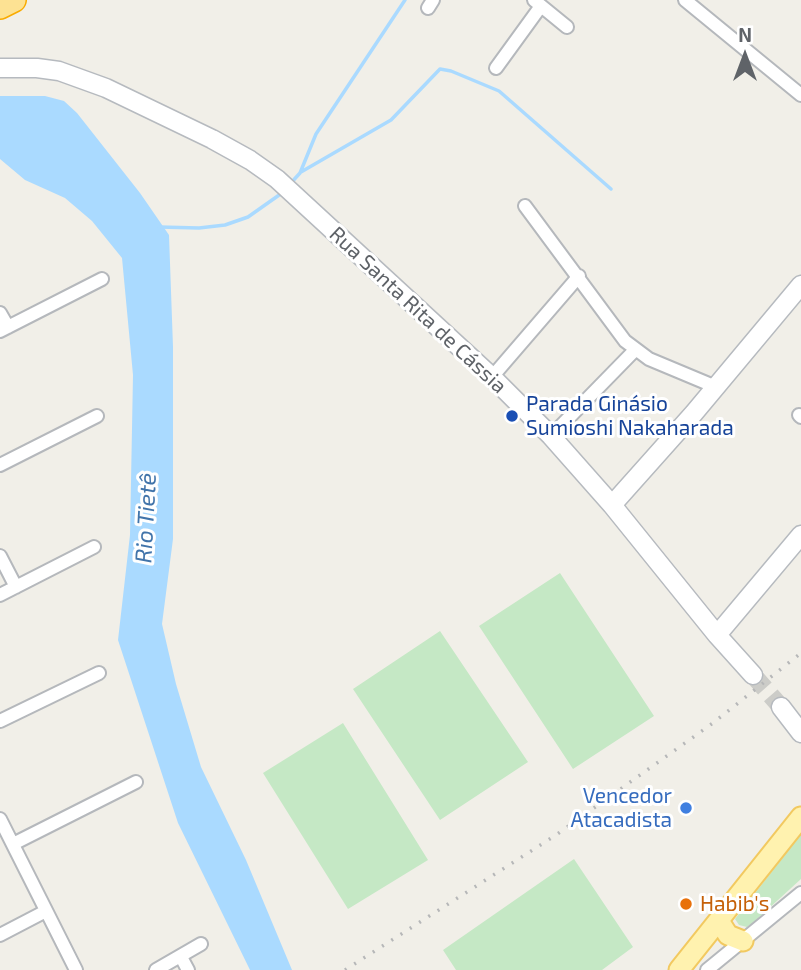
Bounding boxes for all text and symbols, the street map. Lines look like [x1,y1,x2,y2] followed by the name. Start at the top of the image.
[710,21,780,91] north arrow
[738,23,752,46] text: N
[324,221,512,399] street label: Rua Santa Rita de Cássia
[526,391,734,441] place label: Parada Ginásio Sumioshi Nakaharada
[504,408,520,424] marker: Parada Ginásio Sumioshi Nakaharada
[130,472,162,564] water label: Rio Tietê
[570,783,672,833] place label: Vencedor Atacadista
[678,800,694,816] marker: Vencedor Atacadista
[700,891,769,917] place label: Habib's
[678,896,694,912] marker: Habib's

